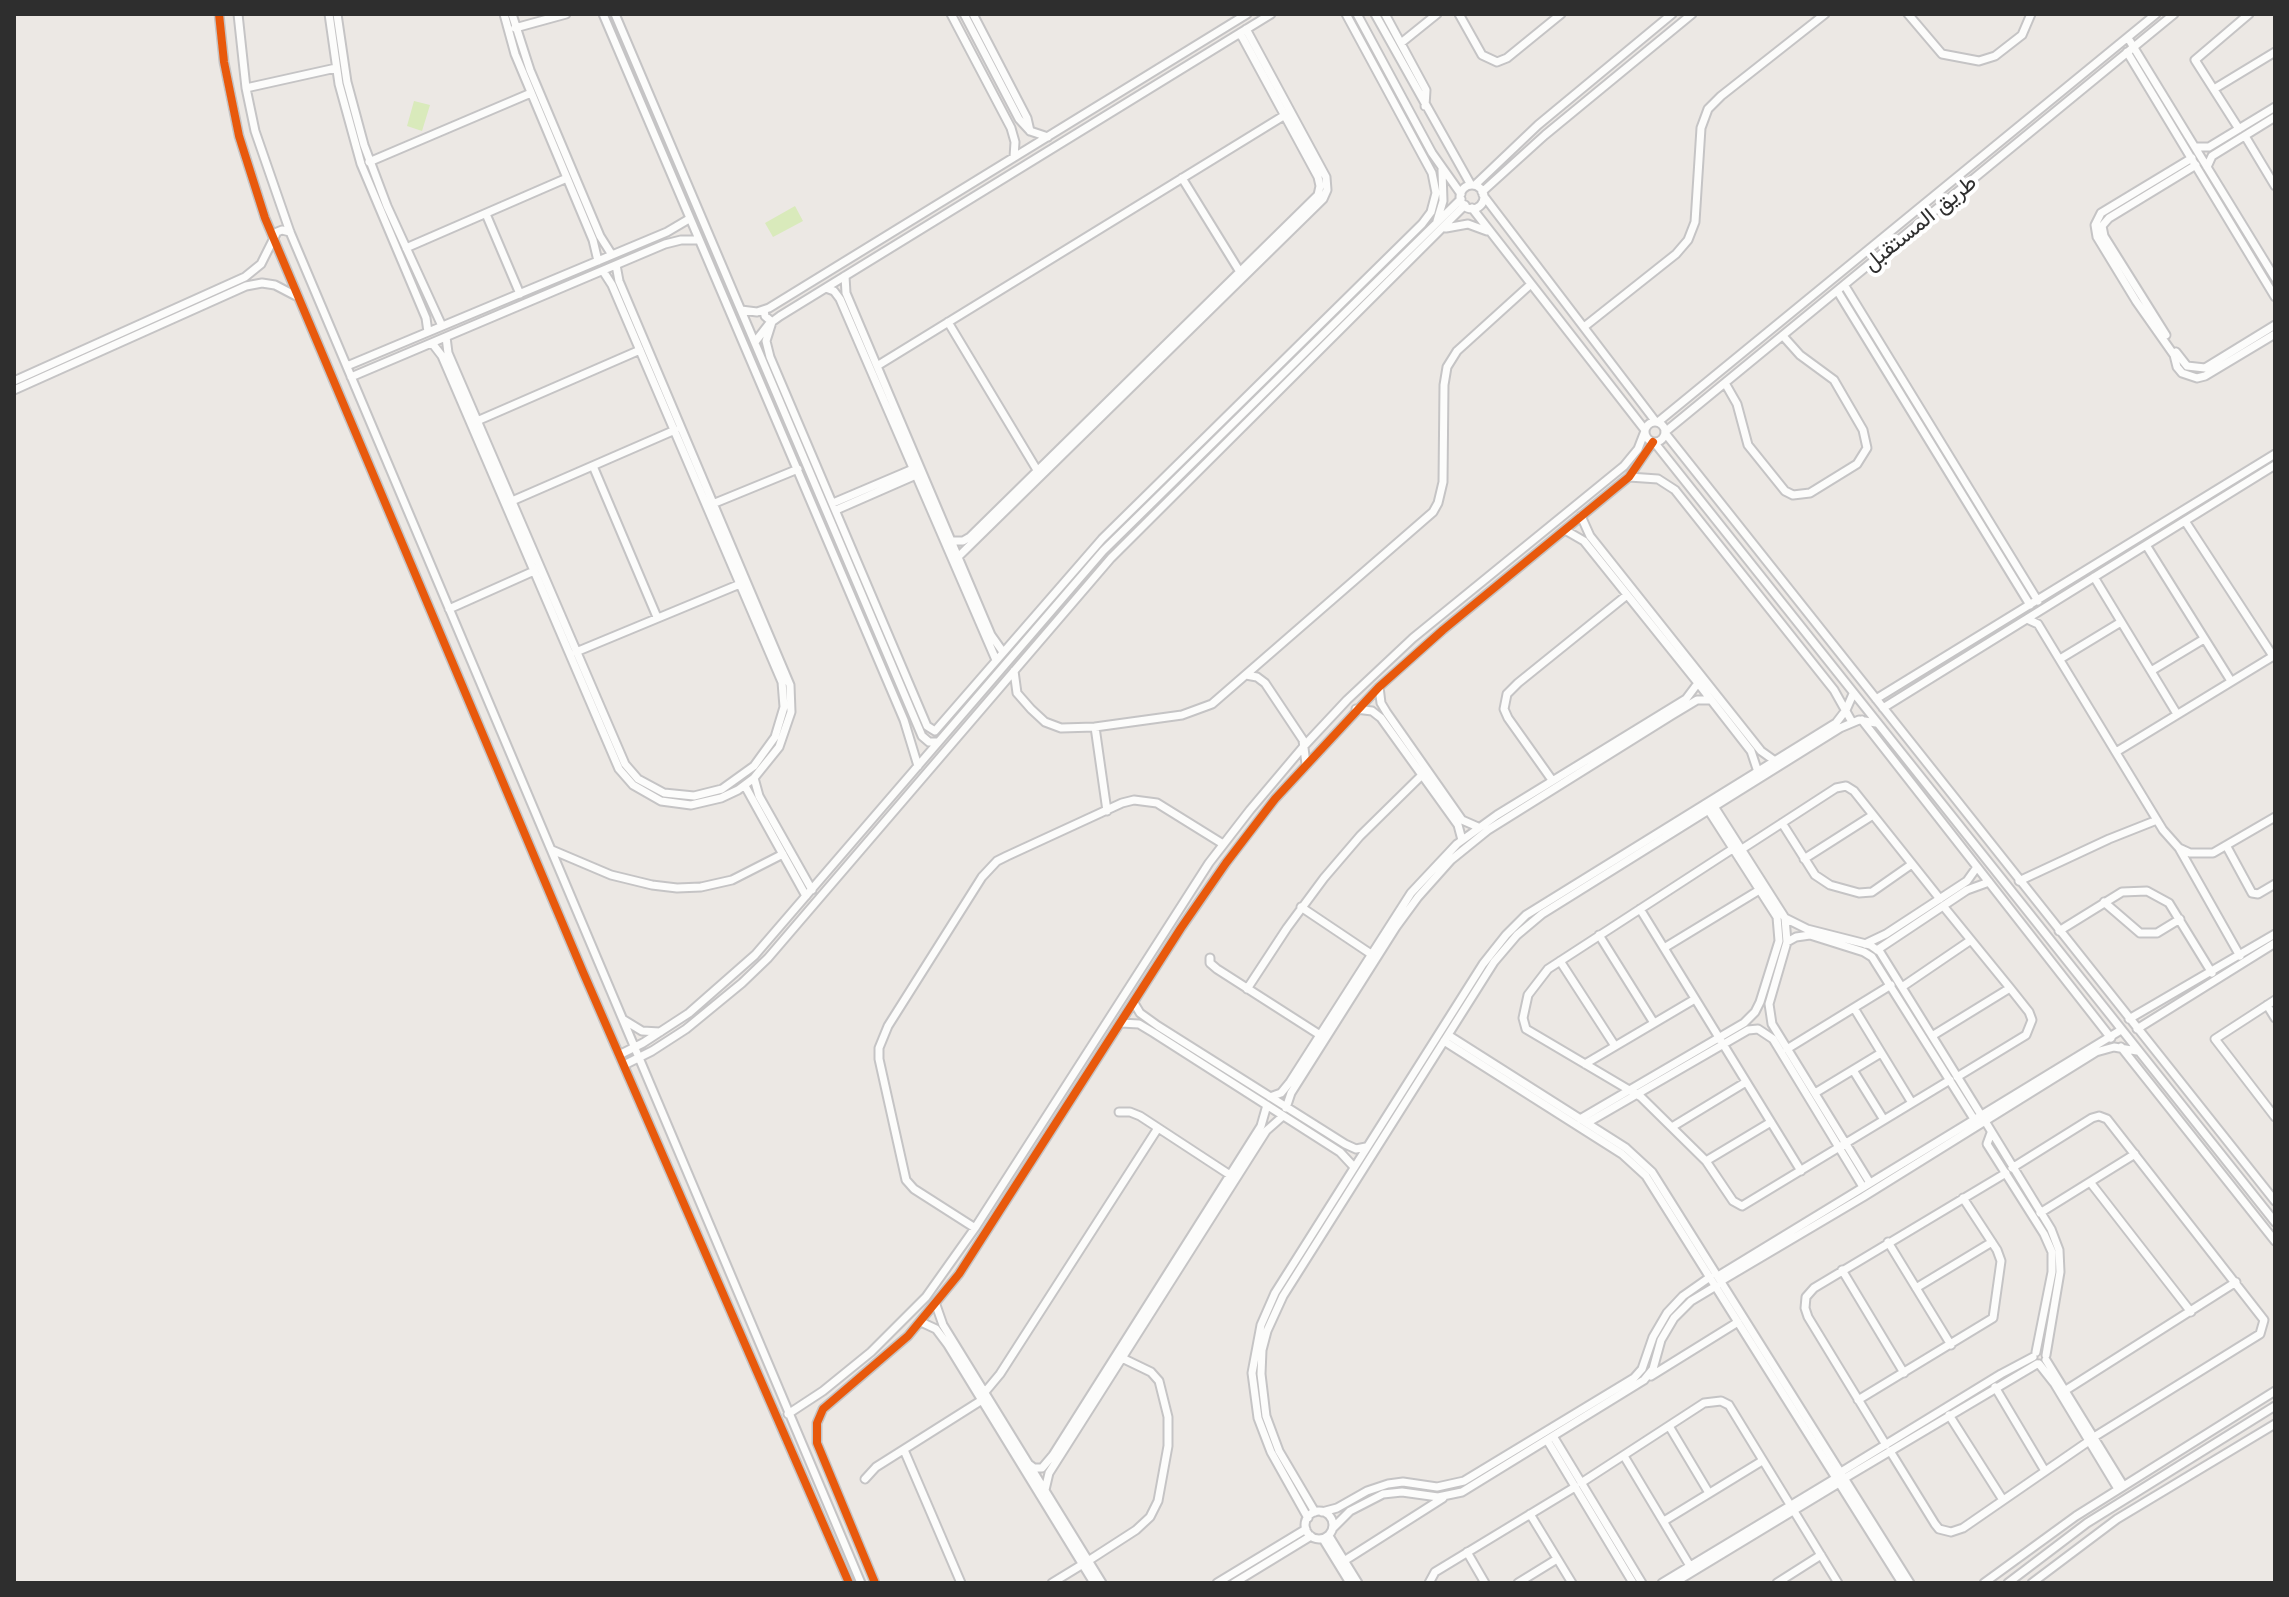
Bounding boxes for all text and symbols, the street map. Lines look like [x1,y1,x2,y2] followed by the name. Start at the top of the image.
[1859,170,1983,278] street label: طريق المستقبل

